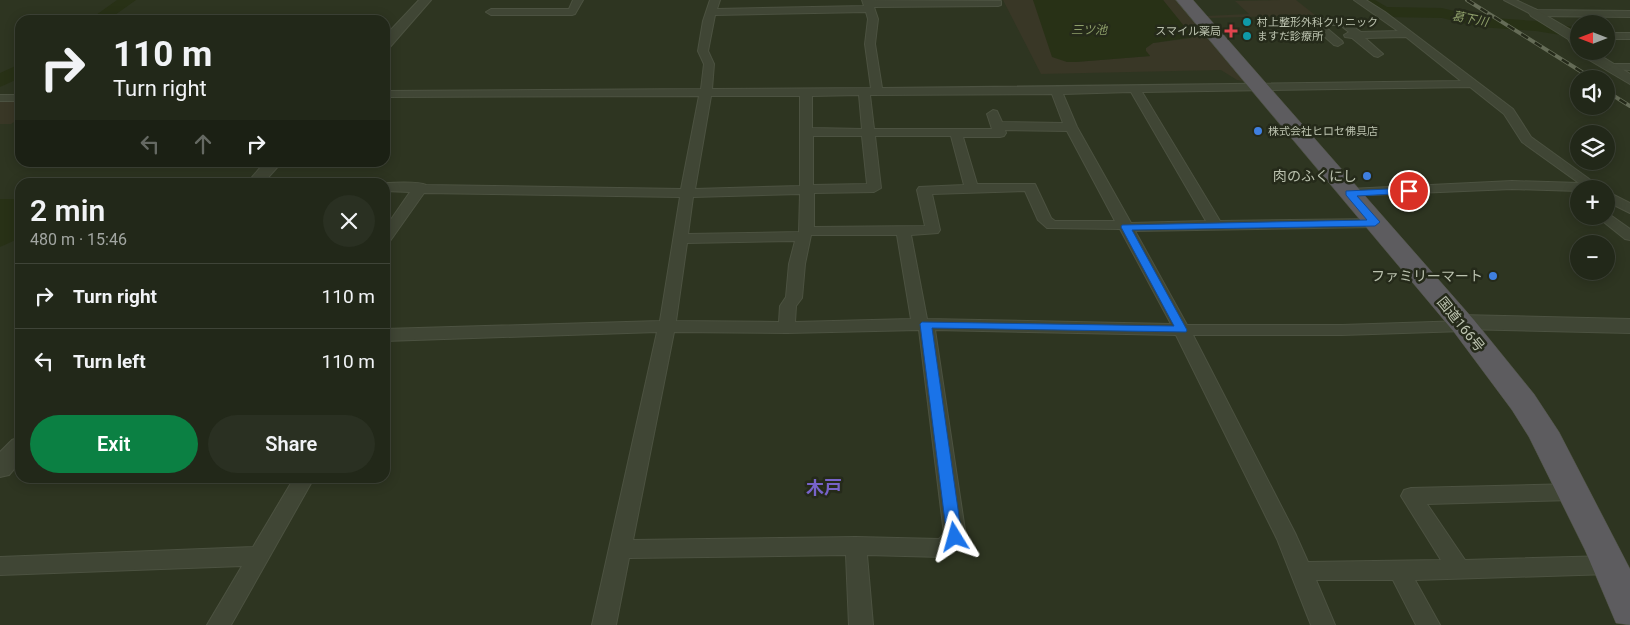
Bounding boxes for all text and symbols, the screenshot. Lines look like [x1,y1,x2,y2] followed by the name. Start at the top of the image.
[1451,9,1491,30] water label: 葛下川
[1570,15,1615,60] north arrow
[1570,15,1615,280] map controls
[1241,16,1253,28] marker: 村上整形外科クリニック
[1257,16,1378,29] place label: 村上整形外科クリニック
[1071,23,1108,37] water label: 三ツ池
[1155,25,1221,38] place label: スマイル薬局
[1225,25,1237,37] marker: スマイル薬局
[1241,30,1253,42] marker: ますだ診療所
[1257,30,1324,43] place label: ますだ診療所
[113,34,212,75] text: 110 m
[30,35,95,100] icon: right
[1570,70,1615,115] button: sound
[113,76,207,101] text: Turn right
[1252,125,1264,137] marker: 株式会社ヒロセ佛具店
[1268,125,1378,138] place label: 株式会社ヒロセ佛具店
[1570,125,1615,170] button: layers
[136,130,164,158] icon: left
[189,130,217,158] icon: ahead
[242,130,270,158] icon: right
[1273,168,1357,184] place label: 肉のふくにし
[1361,170,1373,182] marker: 肉のふくにし
[1388,170,1430,212] pin
[1395,177,1423,205] icon: arrive
[1570,180,1615,225] button: +
[30,193,105,228] text: 2 min
[323,195,375,247] button: close
[30,230,127,249] text: 480 m · 15:46
[1570,235,1615,280] button: −
[1371,268,1483,284] place label: ファミリーマート
[1487,270,1499,282] marker: ファミリーマート
[30,282,58,310] icon: right
[73,285,157,308] text: Turn right
[322,285,375,308] text: 110 m
[1434,293,1488,355] street label: 国道166号
[30,347,58,375] icon: left
[73,350,146,373] text: Turn left
[322,350,375,373] text: 110 m
[30,415,198,473] button: Exit
[208,415,375,473] button: Share
[806,477,842,498] district label: 木戸
[928,510,980,562] position arrow

